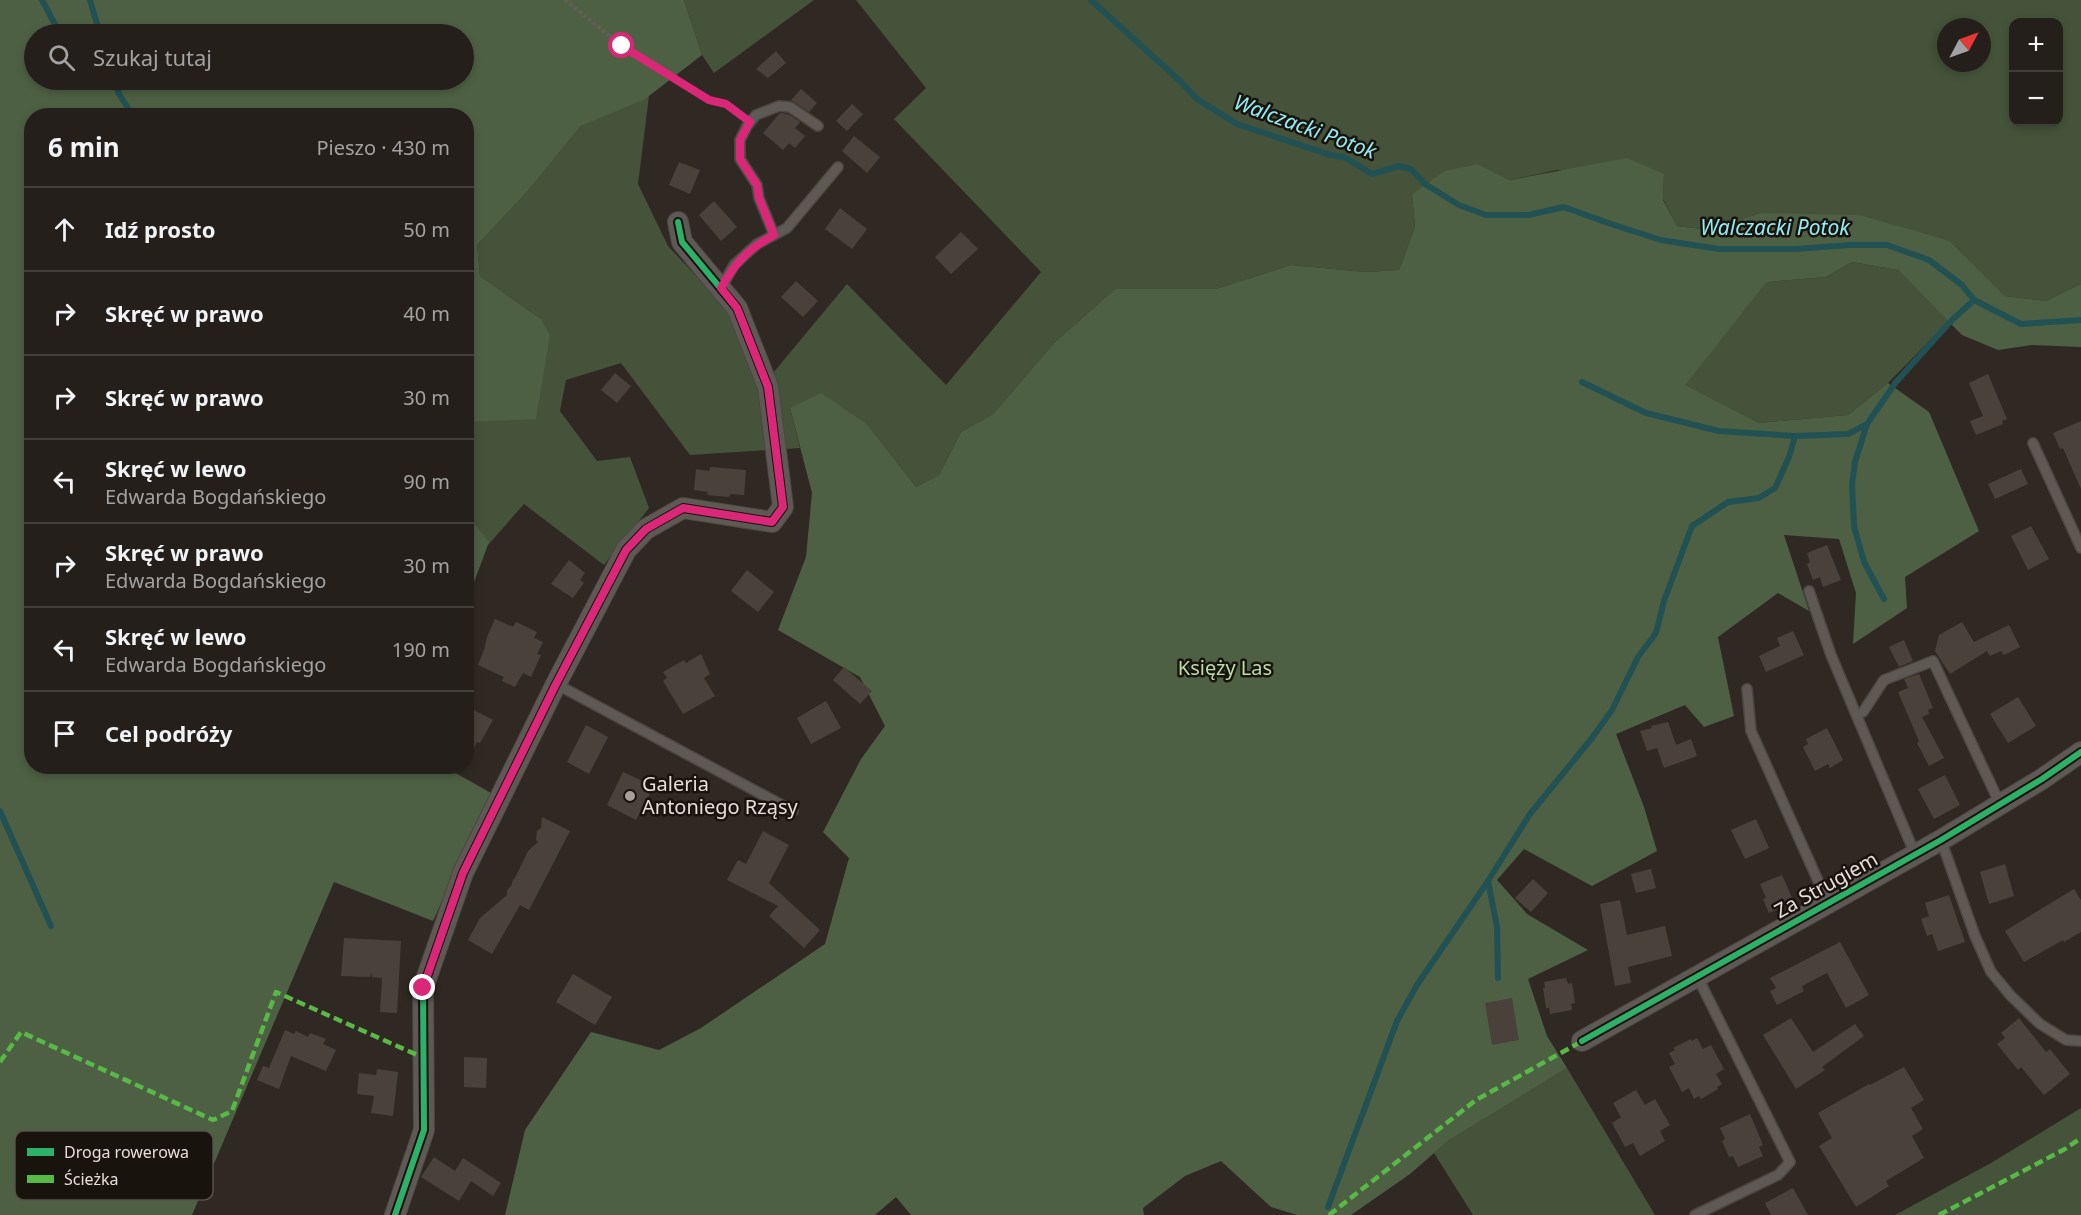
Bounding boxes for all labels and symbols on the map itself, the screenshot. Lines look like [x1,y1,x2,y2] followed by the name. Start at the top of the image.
[1937,18,1991,72] north arrow
[608,32,634,58] route start
[1230,87,1382,165] water label: Walczacki Potok
[1700,213,1851,241] water label: Walczacki Potok
[1178,654,1272,681] park label: Księży Las
[642,770,798,820] place label: Galeria Antoniego Rząsy
[623,789,637,803] marker: Galeria Antoniego Rząsy
[1769,845,1882,924] street label: Za Strugiem
[409,974,435,1000] route end
[15,1131,213,1200] legend
[64,1141,189,1163] text: Droga rowerowa
[64,1168,119,1190] text: Ścieżka

